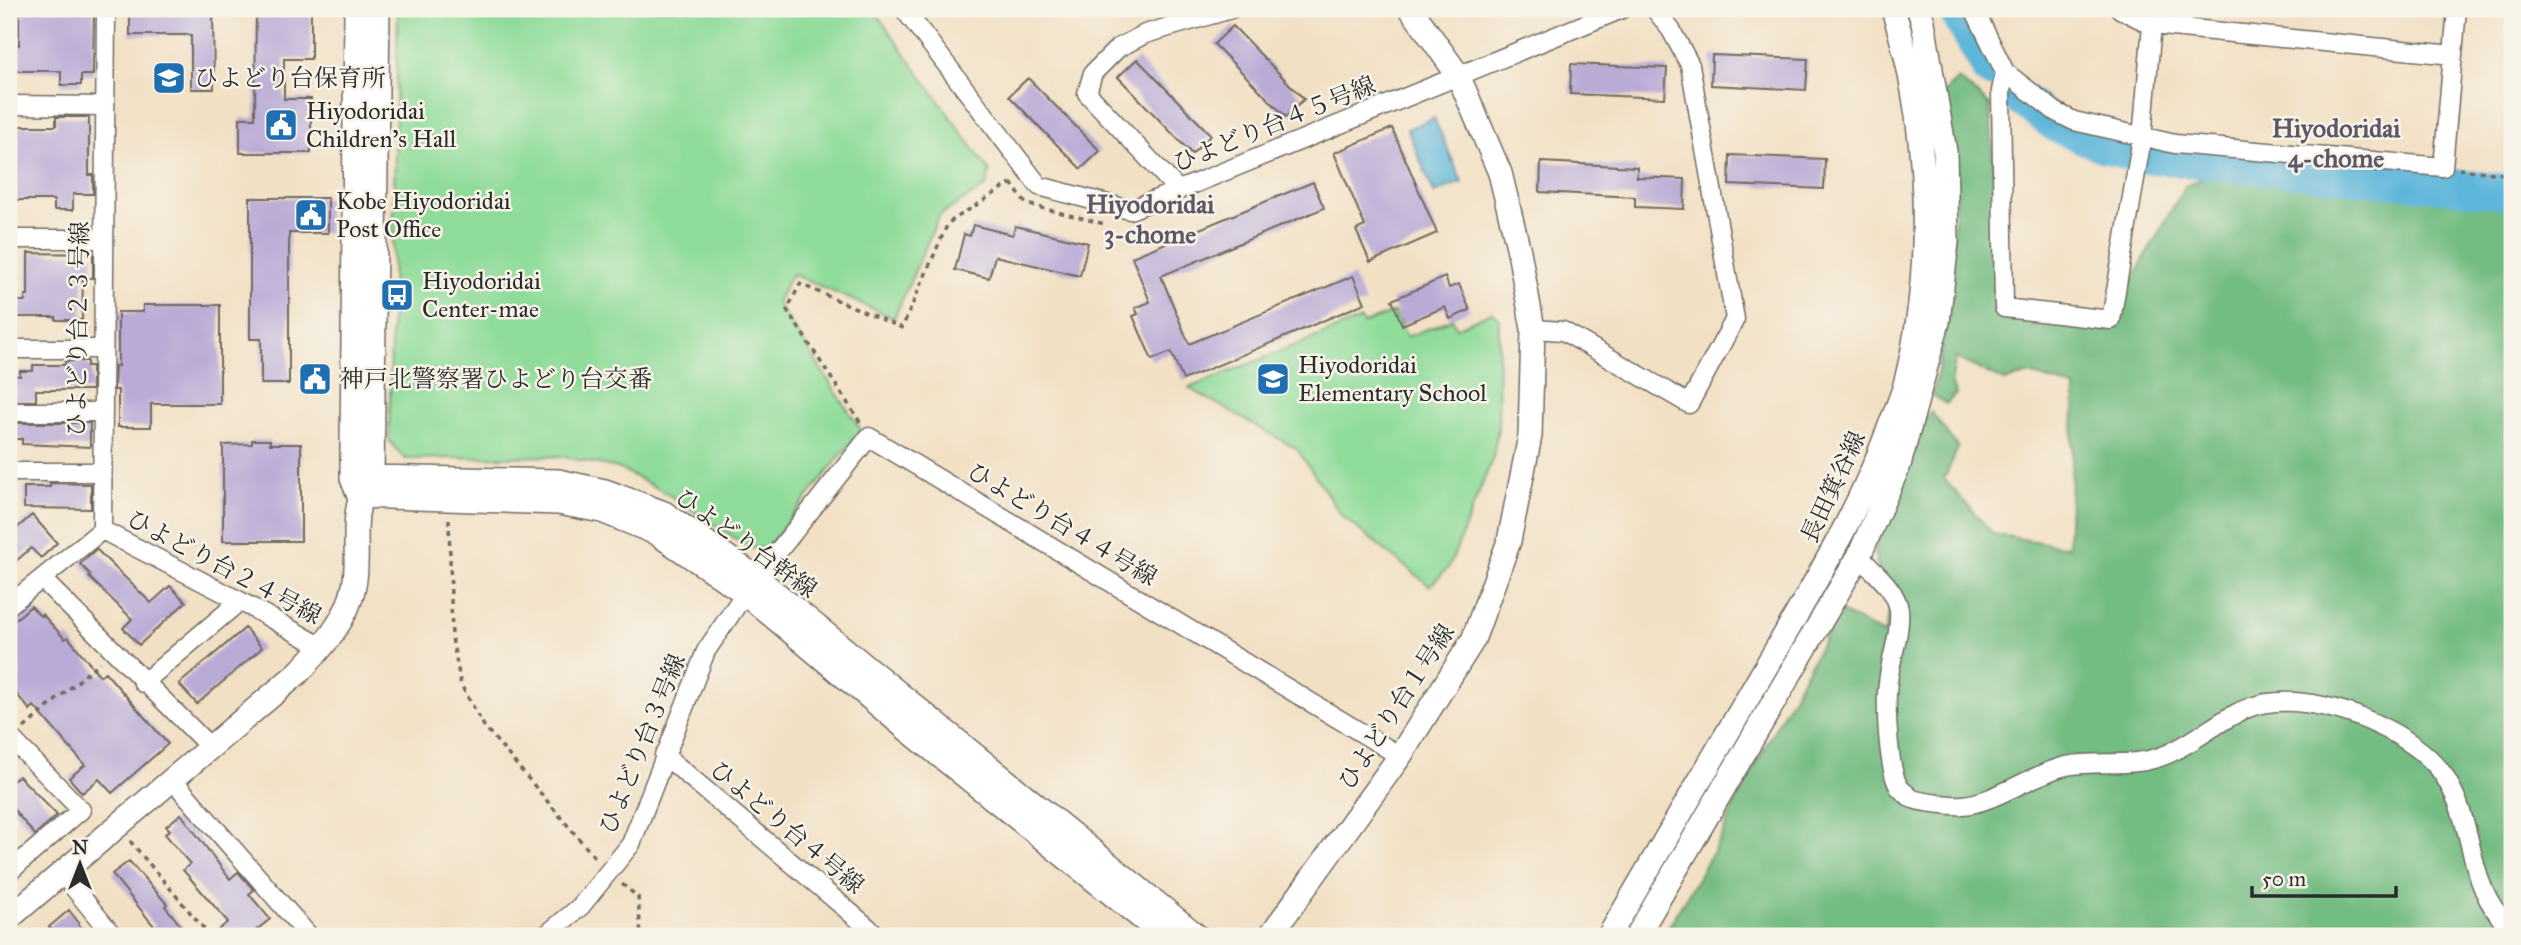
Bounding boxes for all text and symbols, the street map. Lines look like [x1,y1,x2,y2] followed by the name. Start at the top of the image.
[150,59,188,97] school or university icon: ひよどり台保育所
[194,63,386,93] place label: ひよどり台保育所
[1168,70,1380,178] street label: ひよどり台４５号線
[306,96,457,154] place label: Hiyodoridai Children's Hall
[262,106,300,144] public building icon: Hiyodoridai Children's Hall
[2272,112,2401,174] district label: Hiyodoridai 4-chome
[336,186,511,244] place label: Kobe Hiyodoridai Post Office
[1086,188,1215,250] district label: Hiyodoridai 3-chome
[292,196,330,234] public building icon: Kobe Hiyodoridai Post Office
[61,221,95,437] street label: ひよどり台２３号線
[422,266,541,324] place label: Hiyodoridai Center-mae
[378,276,416,314] bus stop icon: Hiyodoridai Center-mae
[1298,350,1487,408] place label: Hiyodoridai Elementary School
[296,360,334,398] public building icon: 神戸北警察署ひよどり台交番
[1254,360,1292,398] school or university icon: Hiyodoridai Elementary School
[340,364,652,394] place label: 神戸北警察署ひよどり台交番
[1794,426,1872,548] street label: 長田箕谷線
[962,456,1162,592] street label: ひよどり台４４号線
[669,481,823,605] street label: ひよどり台幹線
[122,503,326,631] street label: ひよどり台２４号線
[1331,618,1461,796] street label: ひよどり台１号線
[592,649,692,839] street label: ひよどり台３号線
[704,754,870,900] street label: ひよどり台４号線
[46,830,116,900] north arrow
[72,836,88,859] text: N
[2252,854,2395,898] scale bar
[2262,866,2307,892] text: 50 m

